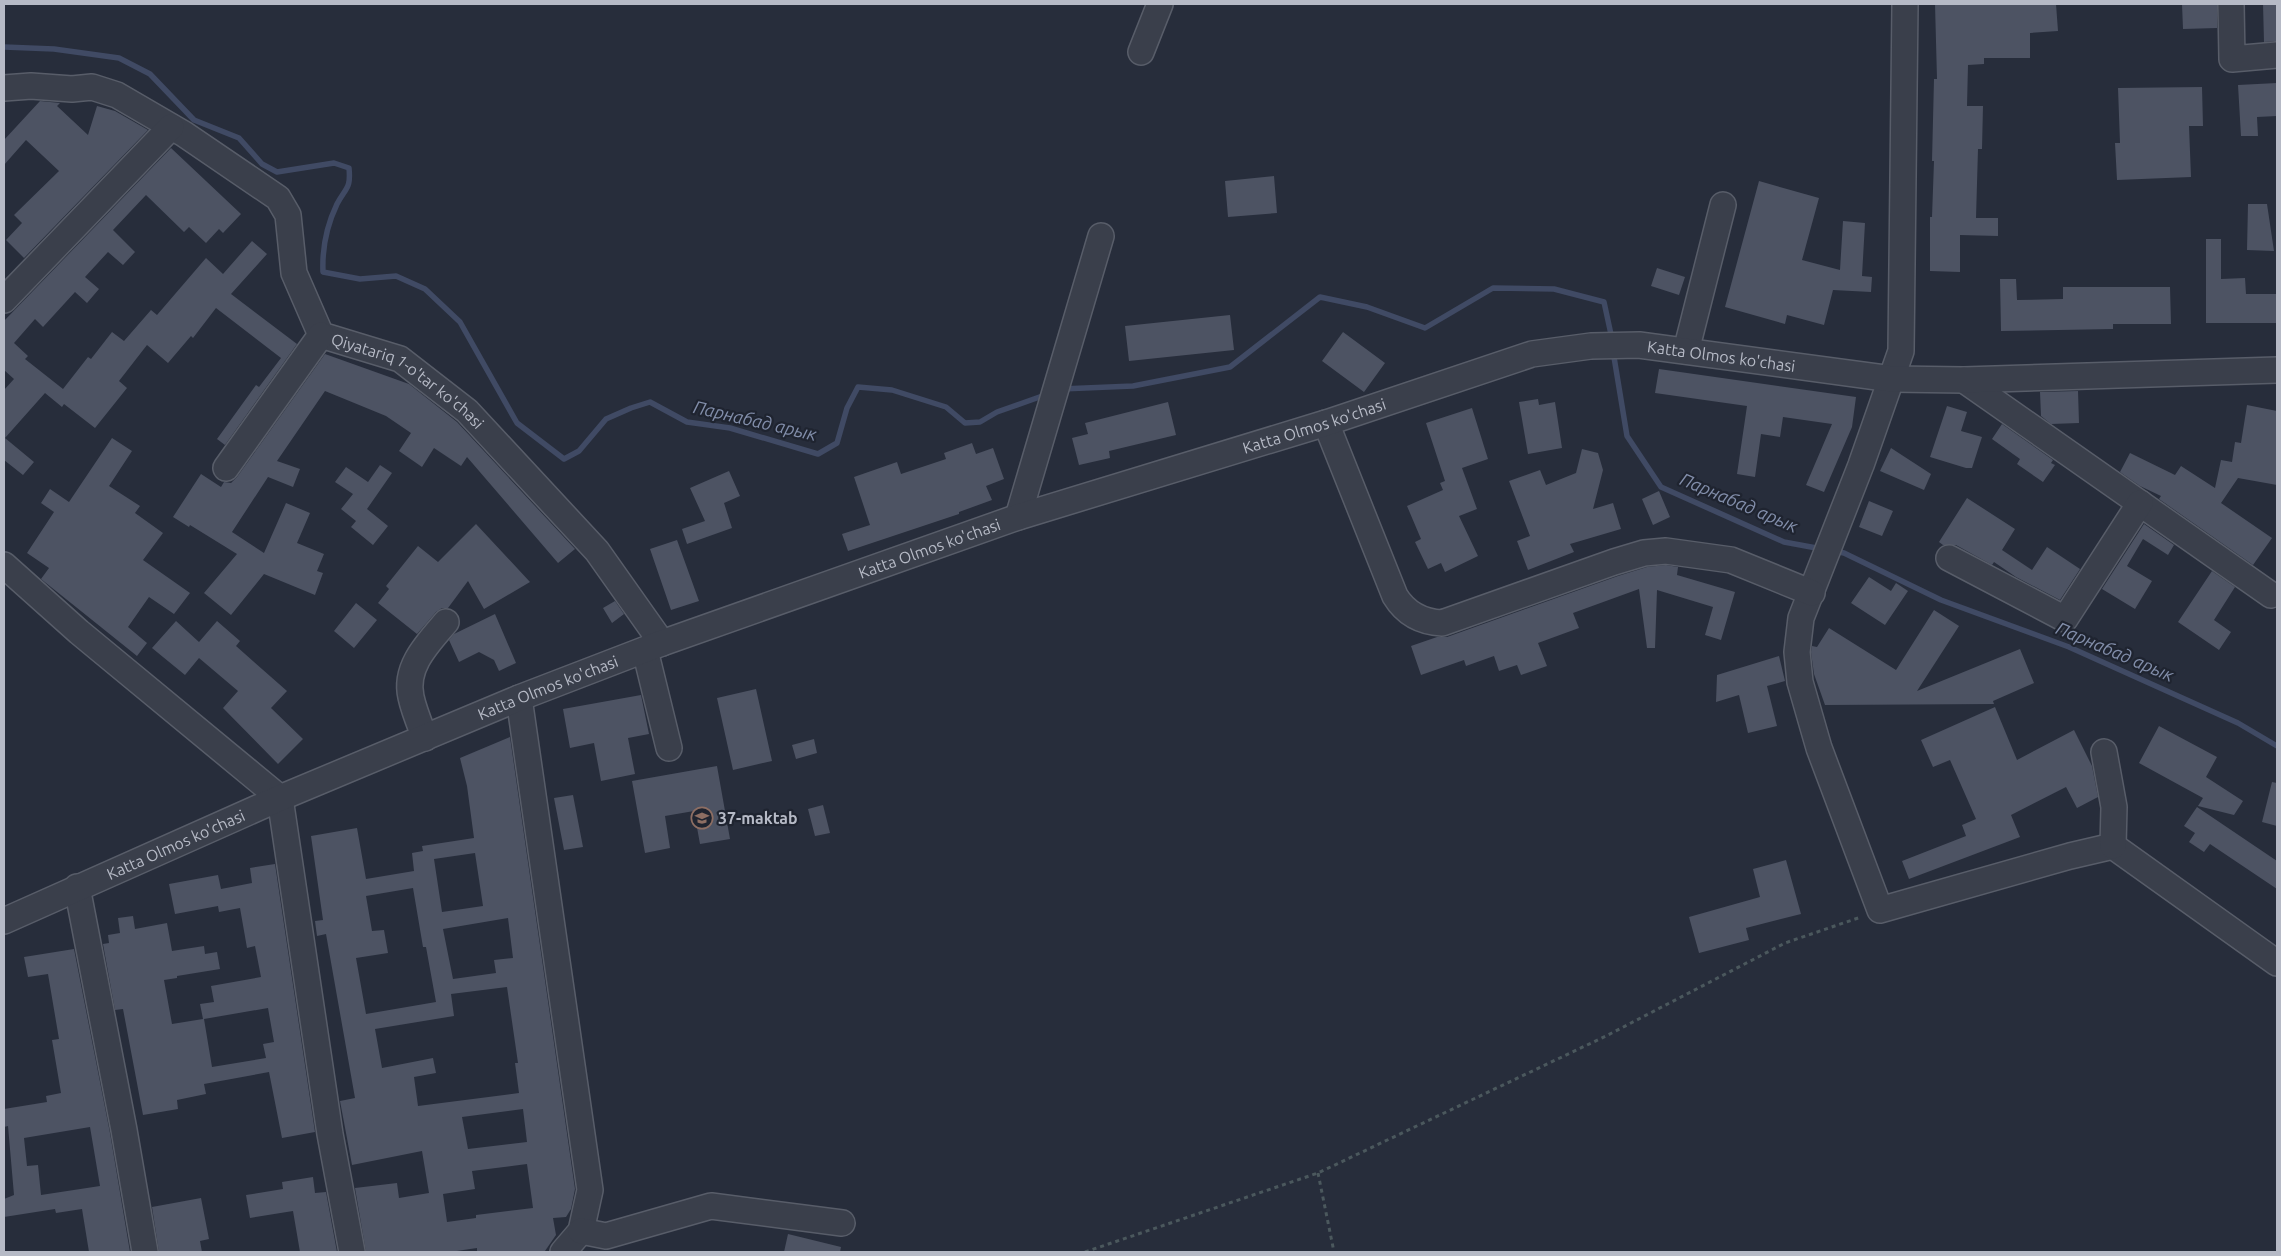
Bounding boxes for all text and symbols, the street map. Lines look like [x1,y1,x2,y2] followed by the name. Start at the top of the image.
[329,330,488,432] street label: Qiyatariq 1-o'tar ko'chasi
[1646,337,1796,375] street label: Katta Olmos ko'chasi
[1240,395,1388,457] street label: Katta Olmos ko'chasi
[692,396,820,444] water label: Парнабад арык
[1677,468,1802,536] water label: Парнабад арык
[856,515,1003,582] street label: Katta Olmos ko'chasi
[2053,617,2178,685] water label: Парнабад арык
[475,652,621,723] street label: Katta Olmos ko'chasi
[104,806,248,883] street label: Katta Olmos ko'chasi
[690,806,714,830] school or university icon: 37-maktab
[718,809,798,827] place label: 37-maktab

